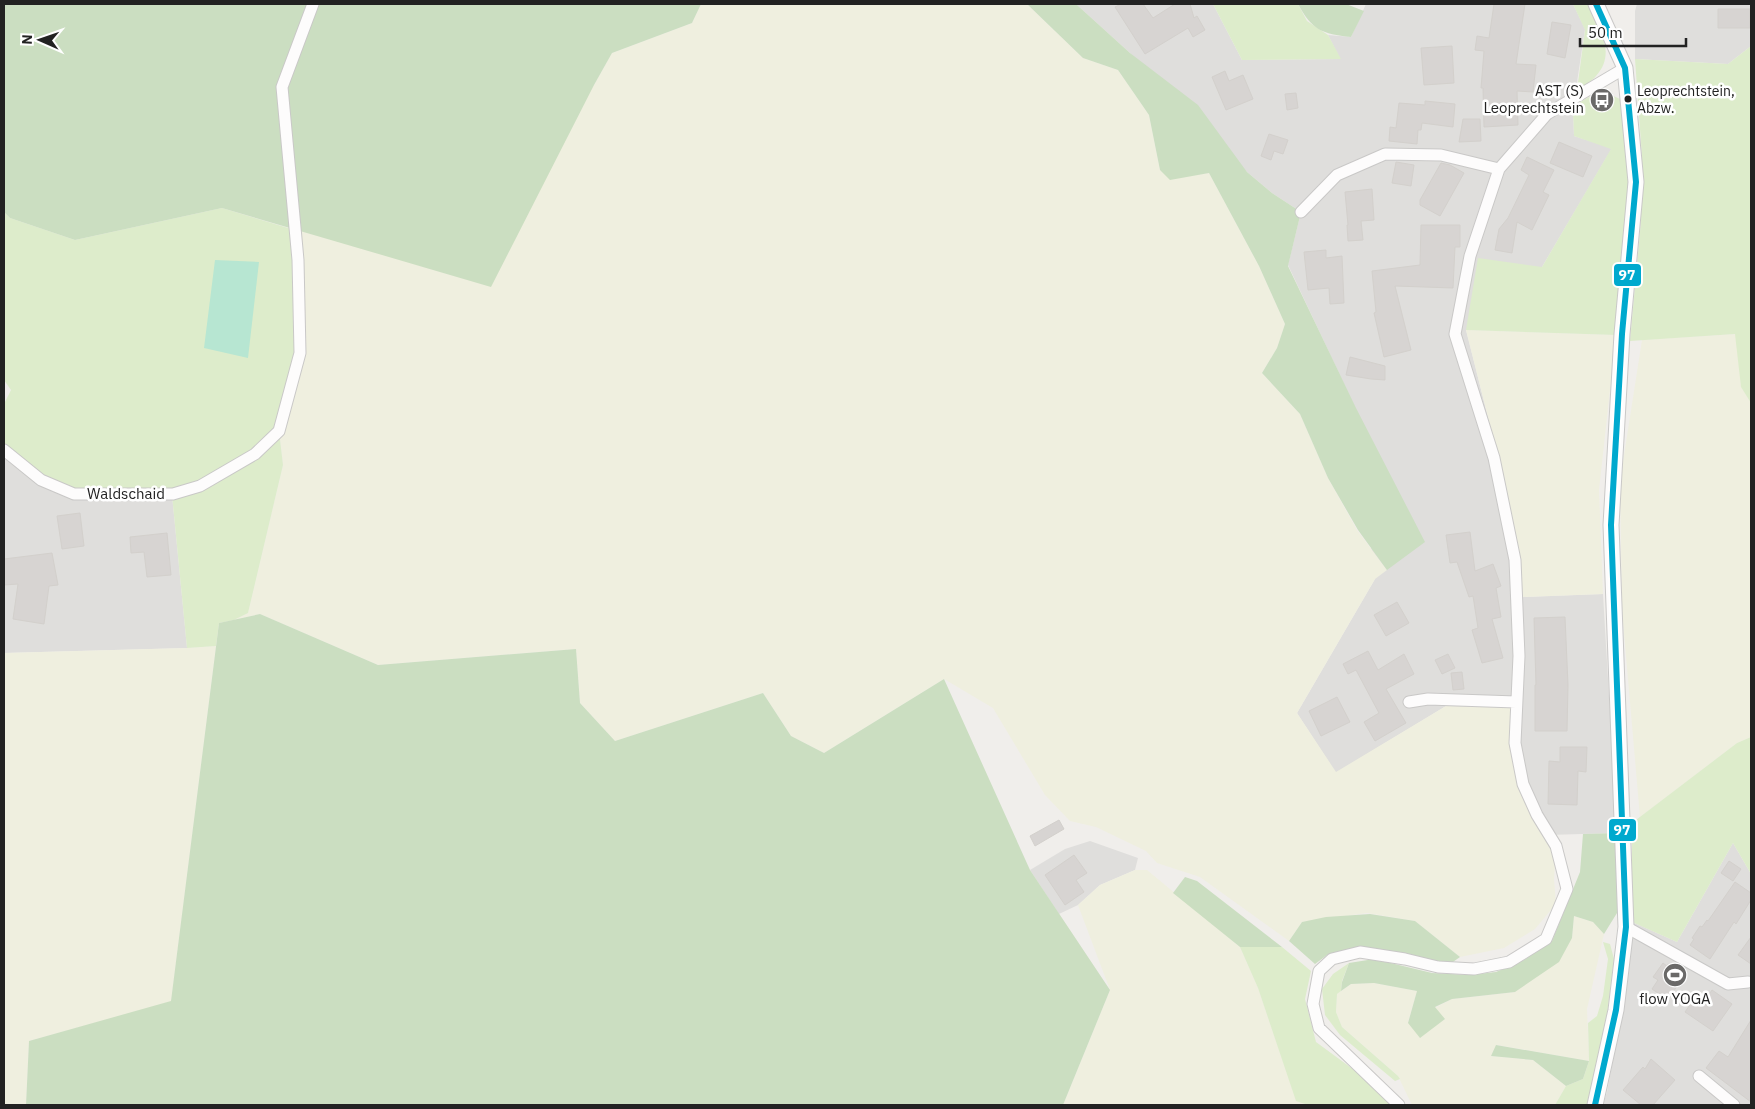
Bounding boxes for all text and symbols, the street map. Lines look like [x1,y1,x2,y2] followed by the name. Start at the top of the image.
[15,15,65,65] north arrow
[1580,15,1686,47] scale bar
[1588,23,1623,42] text: 50 m
[18,34,36,45] text: N
[1483,81,1584,117] place label: AST (S) Leoprechtstein
[1637,82,1735,117] place label: Leoprechtstein, Abzw.
[1589,87,1615,113] bus stop icon: AST (S) Leoprechtstein
[1623,94,1633,104] marker: Leoprechtstein, Abzw.
[1613,263,1642,287] line badge: 97
[1619,266,1635,284] text: 97
[87,484,165,503] street label: Waldschaid
[1608,818,1637,842] line badge: 97
[1614,821,1630,839] text: 97
[1662,962,1688,988] sports icon: flow YOGA
[1639,989,1711,1008] place label: flow YOGA

